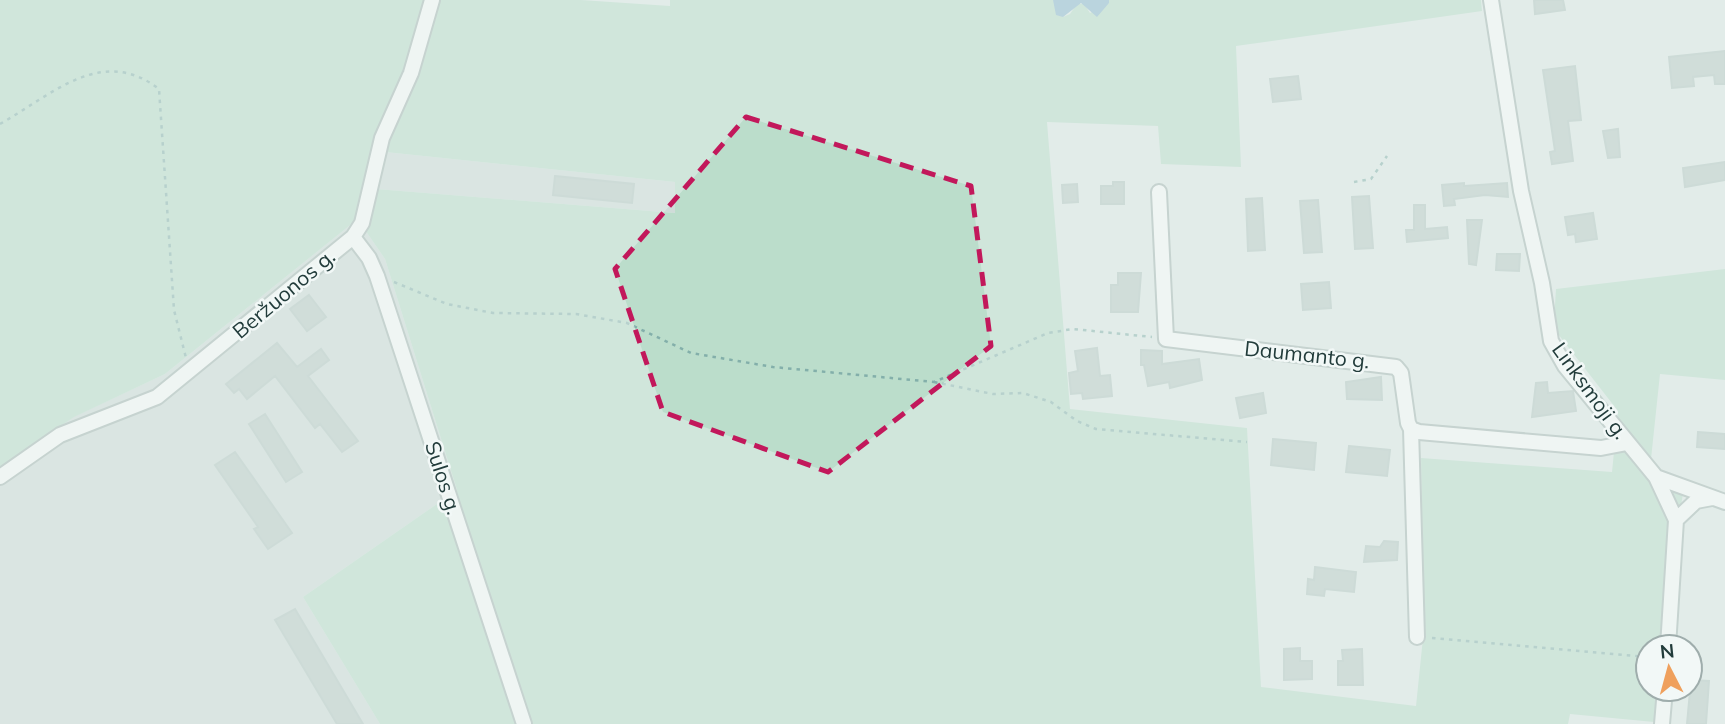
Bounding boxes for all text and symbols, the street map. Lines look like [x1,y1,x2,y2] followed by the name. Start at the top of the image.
[227,243,340,344] street label: Beržuonos g.
[1243,334,1371,374] street label: Daumanto g.
[1547,337,1635,444] street label: Linksmoji g.
[420,438,468,518] street label: Sulos g.
[1634,633,1704,703] north arrow
[1659,638,1676,664] text: N

